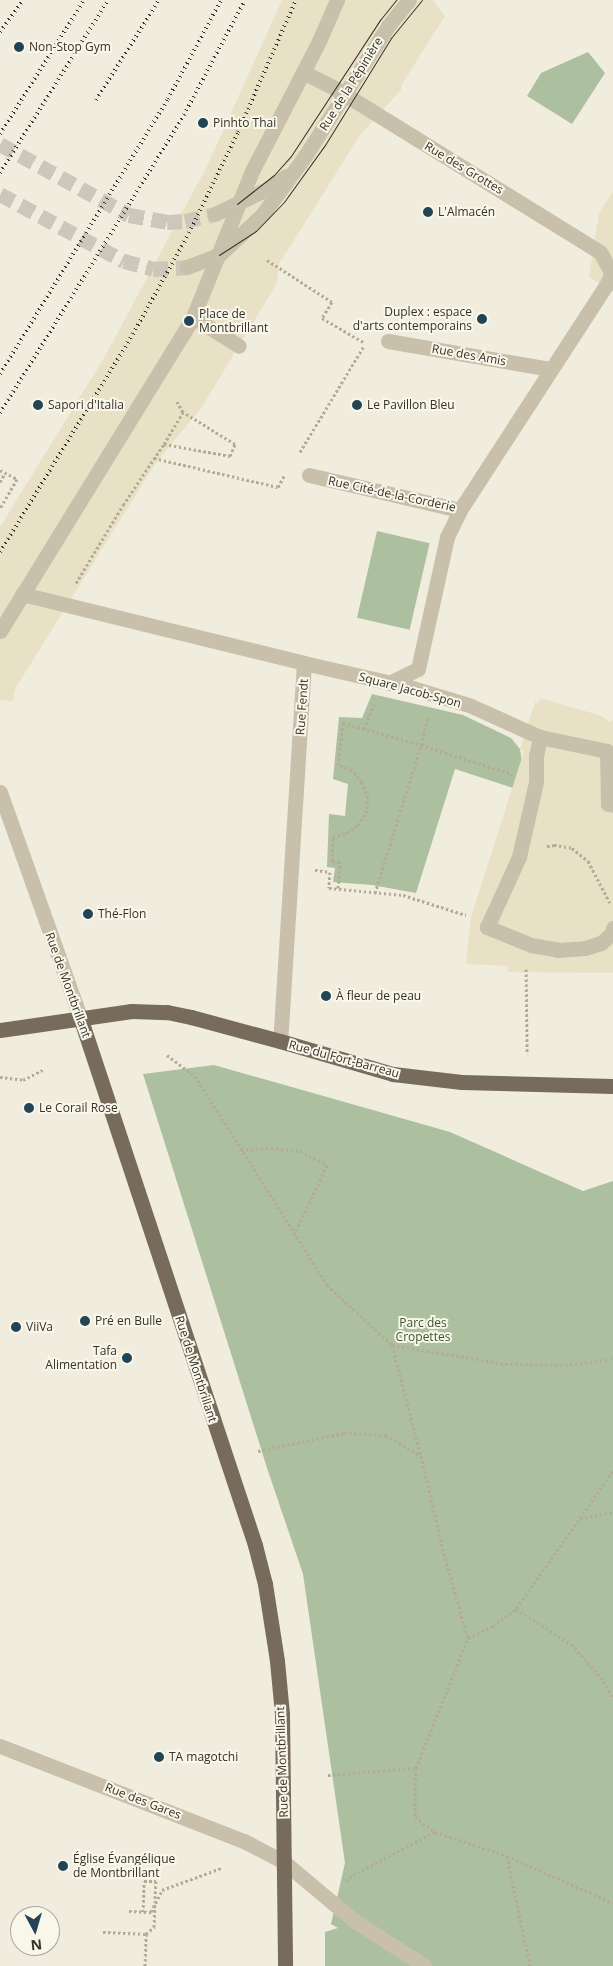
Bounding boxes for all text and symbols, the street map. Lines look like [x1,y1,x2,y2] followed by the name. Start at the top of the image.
[316,35,386,133] street label: Rue de la Pépinière
[29,40,111,54] place label: Non-Stop Gym
[13,41,25,53] marker: Non-Stop Gym
[213,116,276,130] place label: Pinhto Thai
[197,117,209,129] marker: Pinhto Thai
[422,139,506,197] street label: Rue des Grottes
[438,205,495,219] place label: L'Almacén
[422,206,434,218] marker: L'Almacén
[353,305,472,333] place label: Duplex : espace d'arts contemporains
[199,307,268,335] place label: Place de Montbrillant
[476,313,488,325] marker: Duplex : espace d'arts contemporains
[183,315,195,327] marker: Place de Montbrillant
[431,341,507,369] street label: Rue des Amis
[48,398,124,412] place label: Sapori d'Italia
[367,398,455,412] place label: Le Pavillon Bleu
[32,399,44,411] marker: Sapori d'Italia
[351,399,363,411] marker: Le Pavillon Bleu
[327,473,457,515] street label: Rue Cité-de-la-Corderie
[357,669,463,711] street label: Square Jacob-Spon
[293,678,311,736] street label: Rue Fendt
[98,907,146,921] place label: Thé-Flon
[82,908,94,920] marker: Thé-Flon
[42,930,94,1040] street label: Rue de Montbrillant
[336,989,421,1003] place label: À fleur de peau
[320,990,332,1002] marker: À fleur de peau
[287,1037,401,1081] street label: Rue du Fort-Barreau
[39,1101,118,1115] place label: Le Corail Rose
[23,1102,35,1114] marker: Le Corail Rose
[95,1314,162,1328] place label: Pré en Bulle
[172,1314,220,1424] street label: Rue de Montbrillant
[79,1315,91,1327] marker: Pré en Bulle
[396,1316,450,1344] park label: Parc des Cropettes
[26,1320,53,1334] place label: ViiVa
[10,1321,22,1333] marker: ViiVa
[45,1344,117,1372] place label: Tafa Alimentation
[121,1352,133,1364] marker: Tafa Alimentation
[273,1706,291,1818] street label: Rue de Montbrillant
[169,1750,238,1764] place label: TA magotchi
[153,1751,165,1763] marker: TA magotchi
[103,1780,183,1822] street label: Rue des Gares
[73,1852,175,1880] place label: Église Évangélique de Montbrillant
[57,1860,69,1872] marker: Église Évangélique de Montbrillant
[10,1906,60,1956] north arrow
[30,1935,43,1955] text: N

